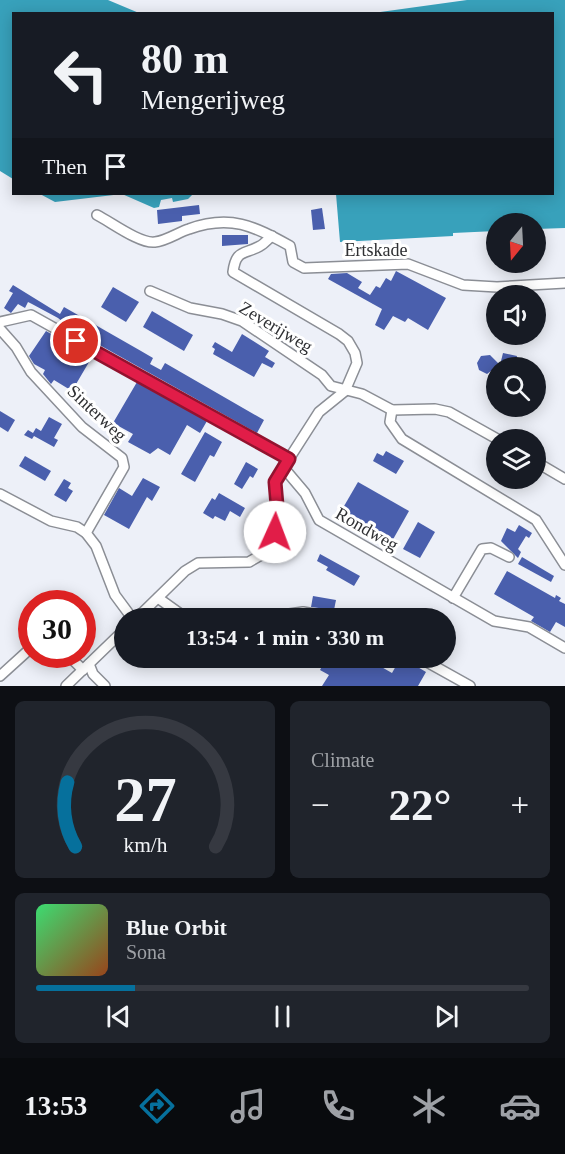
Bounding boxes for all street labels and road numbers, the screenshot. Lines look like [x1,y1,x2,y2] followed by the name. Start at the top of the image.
[345,240,407,260] street label: Ertskade
[236,297,316,357] street label: Zeverijweg
[63,381,131,445] street label: Sinterweg
[332,503,402,555] street label: Rondweg

